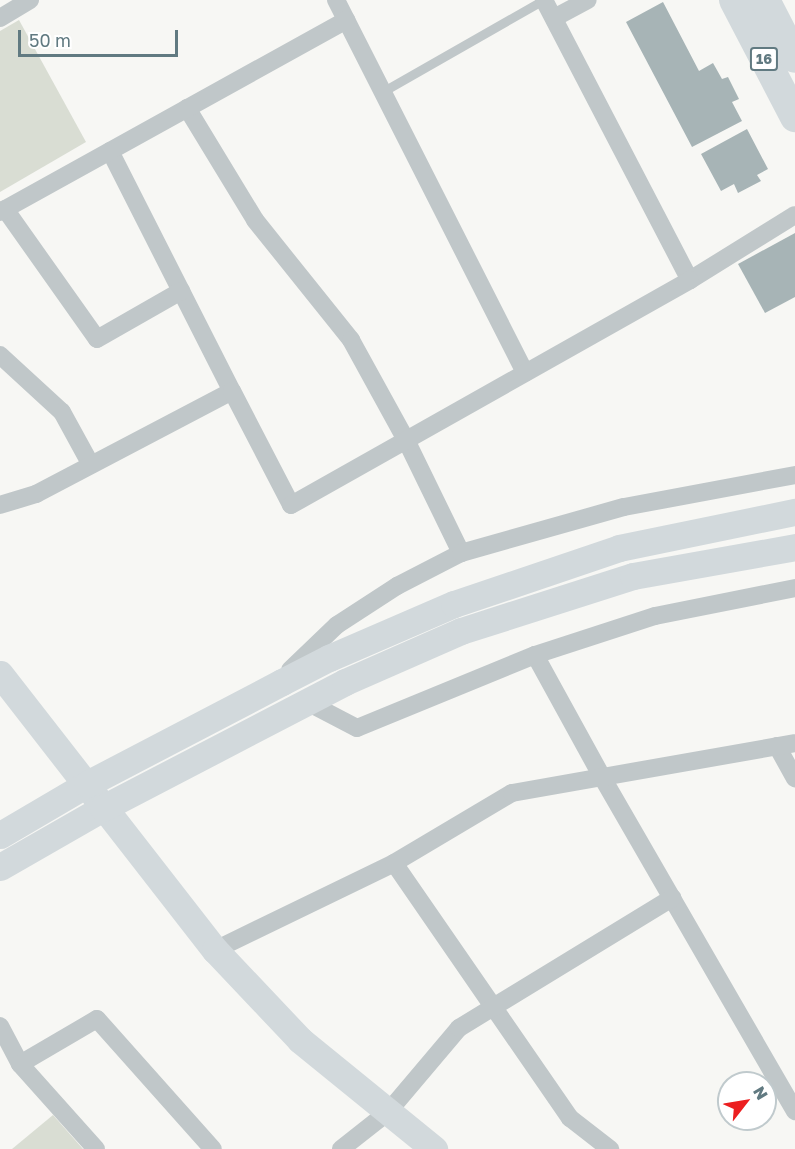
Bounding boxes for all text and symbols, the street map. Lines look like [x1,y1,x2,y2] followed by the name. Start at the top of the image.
[21,18,182,56] scale bar
[29,29,71,51] text: 50 m
[749,48,779,70] road number: 16
[717,1071,777,1131] north arrow
[749,1082,772,1103] text: N

